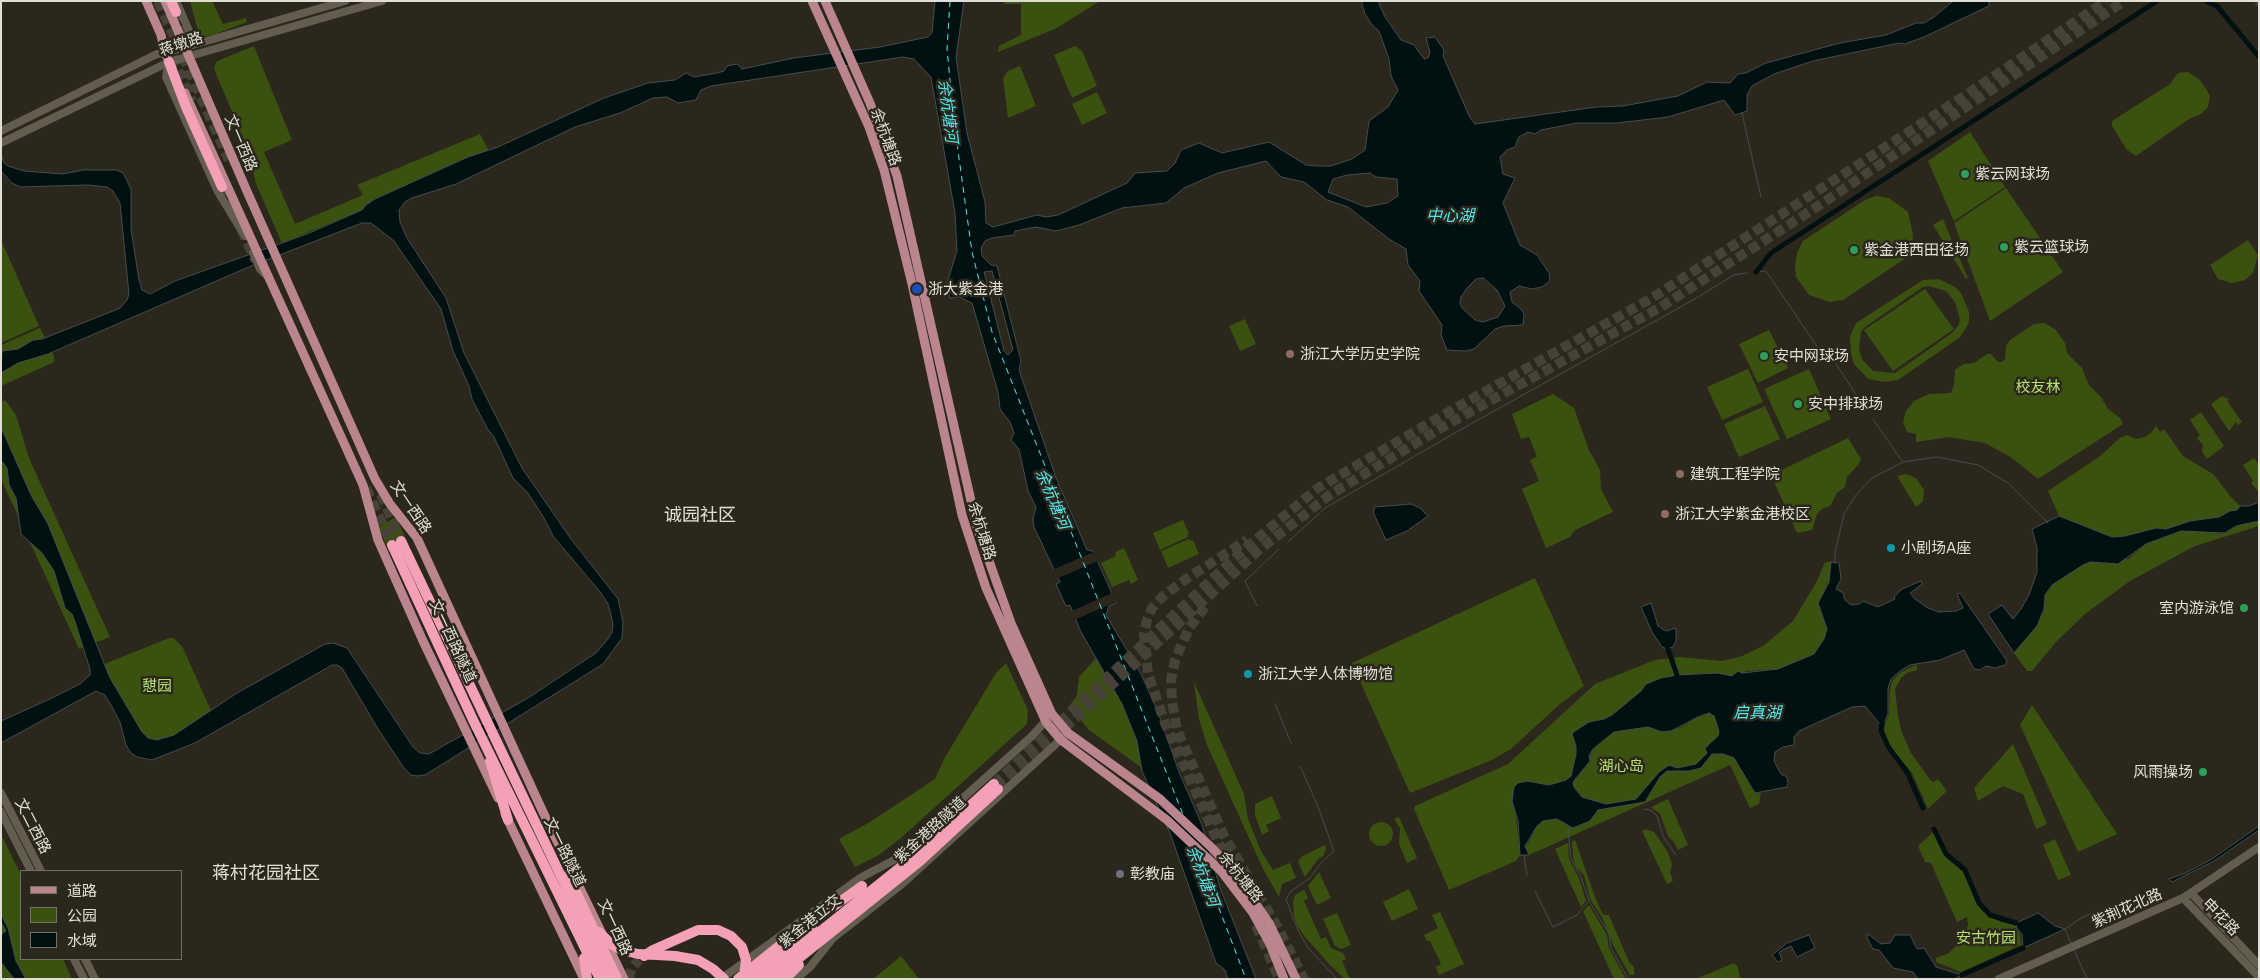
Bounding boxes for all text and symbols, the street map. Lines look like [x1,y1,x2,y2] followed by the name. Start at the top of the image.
[157,28,205,60] street label: 蒋墩路
[935,78,961,144] water label: 余杭塘河
[867,106,905,168] street label: 余杭塘路
[221,112,261,174] street label: 文一西路
[1975,165,2050,183] place label: 紫云网球场
[1959,168,1971,180] marker: 紫云网球场
[1426,206,1474,226] water label: 中心湖
[2014,238,2089,256] place label: 紫云篮球场
[1864,241,1969,259] place label: 紫金港西田径场
[1998,241,2010,253] marker: 紫云篮球场
[1848,244,1860,256] marker: 紫金港西田径场
[928,280,1003,298] place label: 浙大紫金港
[910,282,924,296] marker: 浙大紫金港
[1300,345,1420,363] place label: 浙江大学历史学院
[1774,347,1849,365] place label: 安中网球场
[1284,348,1296,360] marker: 浙江大学历史学院
[1758,350,1770,362] marker: 安中网球场
[2016,378,2060,396] park label: 校友林
[1808,395,1883,413] place label: 安中排球场
[1792,398,1804,410] marker: 安中排球场
[1690,465,1780,483] place label: 建筑工程学院
[1032,466,1074,532] water label: 余杭塘河
[1674,468,1686,480] marker: 建筑工程学院
[387,477,435,537] street label: 文一西路
[965,500,999,562] street label: 余杭塘路
[664,504,736,526] district label: 诚园社区
[1675,505,1810,523] place label: 浙江大学紫金港校区
[1659,508,1671,520] marker: 浙江大学紫金港校区
[1901,539,1971,557] place label: 小剧场A座
[1885,542,1897,554] marker: 小剧场A座
[426,596,480,686] street label: 文一西路隧道
[2159,599,2234,617] place label: 室内游泳馆
[2238,602,2250,614] marker: 室内游泳馆
[1258,665,1393,683] place label: 浙江大学人体博物馆
[1242,668,1254,680] marker: 浙江大学人体博物馆
[142,677,172,695] park label: 憇园
[1733,703,1781,723] water label: 启真湖
[1599,757,1643,775] park label: 湖心岛
[2133,763,2193,781] place label: 风雨操场
[2197,766,2209,778] marker: 风雨操场
[891,793,969,867] street label: 紫金港路隧道
[11,795,55,857] street label: 文二西路
[540,814,590,890] street label: 文一路隧道
[1183,843,1223,909] water label: 余杭塘河
[1215,848,1267,906] street label: 余杭塘路
[212,862,320,884] district label: 蒋村花园社区
[1130,865,1175,883] place label: 彰教庙
[1114,868,1126,880] marker: 彰教庙
[20,870,182,960] legend
[67,881,97,899] text: 道路
[2089,885,2165,931] street label: 紫荆花北路
[775,890,845,952] street label: 紫金港立交
[2199,895,2243,939] street label: 申花路
[594,896,636,958] street label: 文一西路
[67,906,97,924] text: 公园
[1956,929,2016,947] park label: 安古竹园
[67,931,97,949] text: 水域

